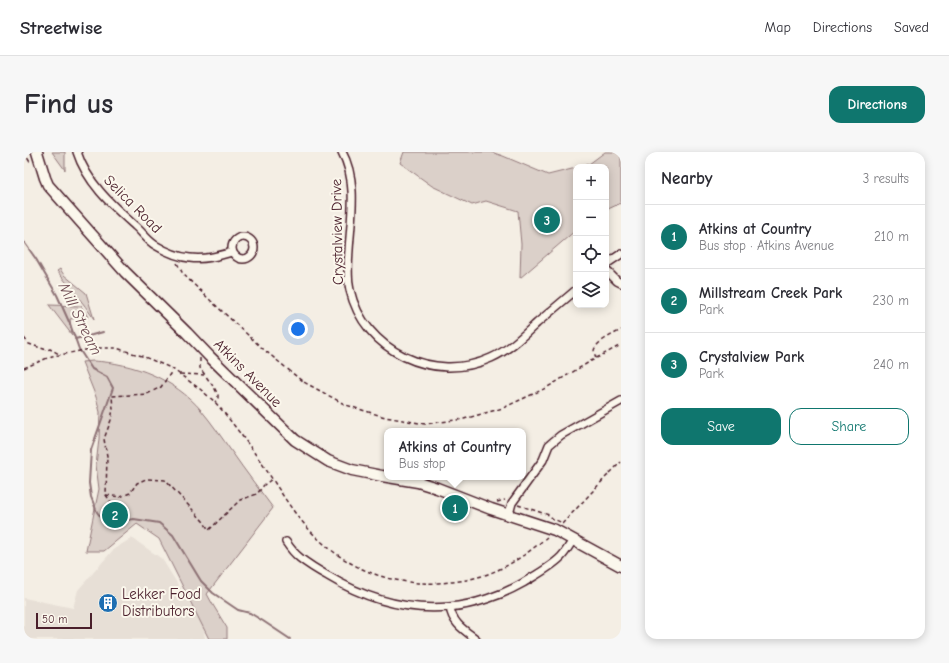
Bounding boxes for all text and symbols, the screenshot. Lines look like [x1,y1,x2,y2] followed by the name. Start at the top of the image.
[20,17,102,39] text: Streetwise
[764,19,791,36] text: Map
[813,19,872,36] text: Directions
[894,19,929,36] text: Saved
[829,86,925,123] button: Directions
[24,88,113,120] text: Find us
[573,164,609,308] map controls
[573,164,609,200] button: +
[661,169,712,188] text: Nearby
[100,171,166,237] street label: Selica Road
[863,171,909,186] text: 3 results
[327,178,347,285] street label: Crystalview Drive
[573,200,609,236] button: −
[534,205,560,235] pin: 3
[699,220,811,238] text: Atkins at Country
[671,229,677,244] text: 1
[874,229,909,244] text: 210 m
[573,236,609,272] button: locate
[699,238,834,253] text: Bus stop · Atkins Avenue
[573,272,609,308] button: layers
[54,279,105,358] water label: Mill Stream
[699,284,842,302] text: Millstream Creek Park
[671,293,677,308] text: 2
[873,293,909,308] text: 230 m
[699,302,724,317] text: Park
[288,319,308,339] your location
[210,335,286,411] street label: Atkins Avenue
[699,348,804,366] text: Crystalview Park
[671,357,677,372] text: 3
[873,357,909,372] text: 240 m
[699,366,724,381] text: Park
[661,408,781,445] button: Save
[789,408,909,445] button: Share
[384,428,526,480] popup
[399,438,511,456] text: Atkins at Country
[399,456,446,471] text: Bus stop
[442,493,468,523] pin: 1
[102,500,128,530] pin: 2
[122,585,201,620] place label: Lekker Food Distributors
[97,592,119,614] building icon: Lekker Food Distributors
[36,611,92,630] scale bar
[42,613,67,626] text: 50 m

